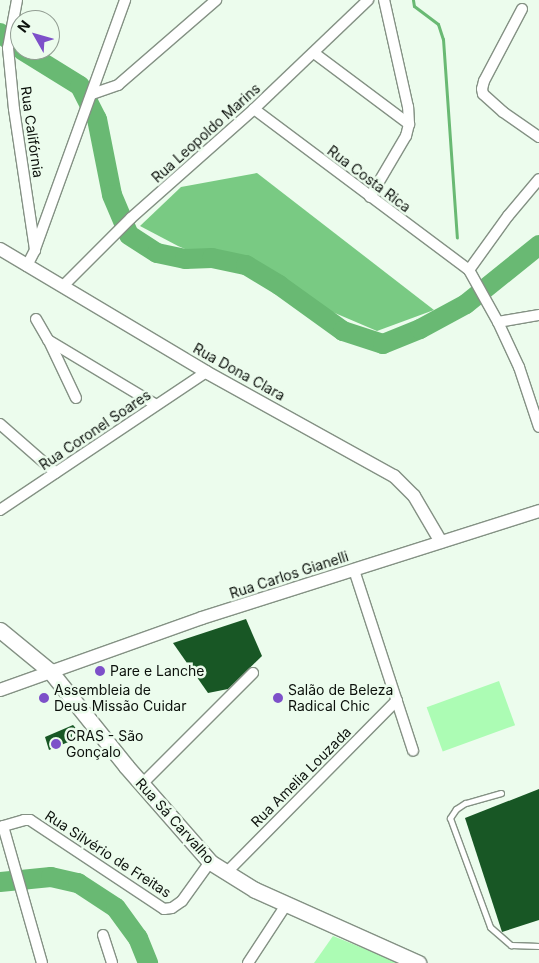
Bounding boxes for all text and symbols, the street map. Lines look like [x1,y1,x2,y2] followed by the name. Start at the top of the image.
[10,10,60,60] north arrow
[14,17,34,36] text: N
[148,80,264,186] street label: Rua Leopoldo Marins
[17,85,47,179] street label: Rua Califórnia
[324,142,414,216] street label: Rua Costa Rica
[190,340,288,404] street label: Rua Dona Clara
[36,386,154,474] street label: Rua Coronel Soares
[227,548,351,602] street label: Rua Carlos Gianelli
[110,663,205,679] place label: Pare e Lanche
[94,665,106,677] marker: Pare e Lanche
[54,682,186,714] place label: Assembleia de Deus Missão Cuidar
[288,682,393,714] place label: Salão de Beleza Radical Chic
[38,692,50,704] marker: Assembleia de Deus Missão Cuidar
[272,692,284,704] marker: Salão de Beleza Radical Chic
[248,724,354,830] street label: Rua Amelia Louzada
[66,728,143,760] place label: CRAS - São Gonçalo
[50,738,62,750] marker: CRAS - São Gonçalo
[132,775,218,867] street label: Rua Sá Carvalho
[42,807,174,901] street label: Rua Silvério de Freitas

